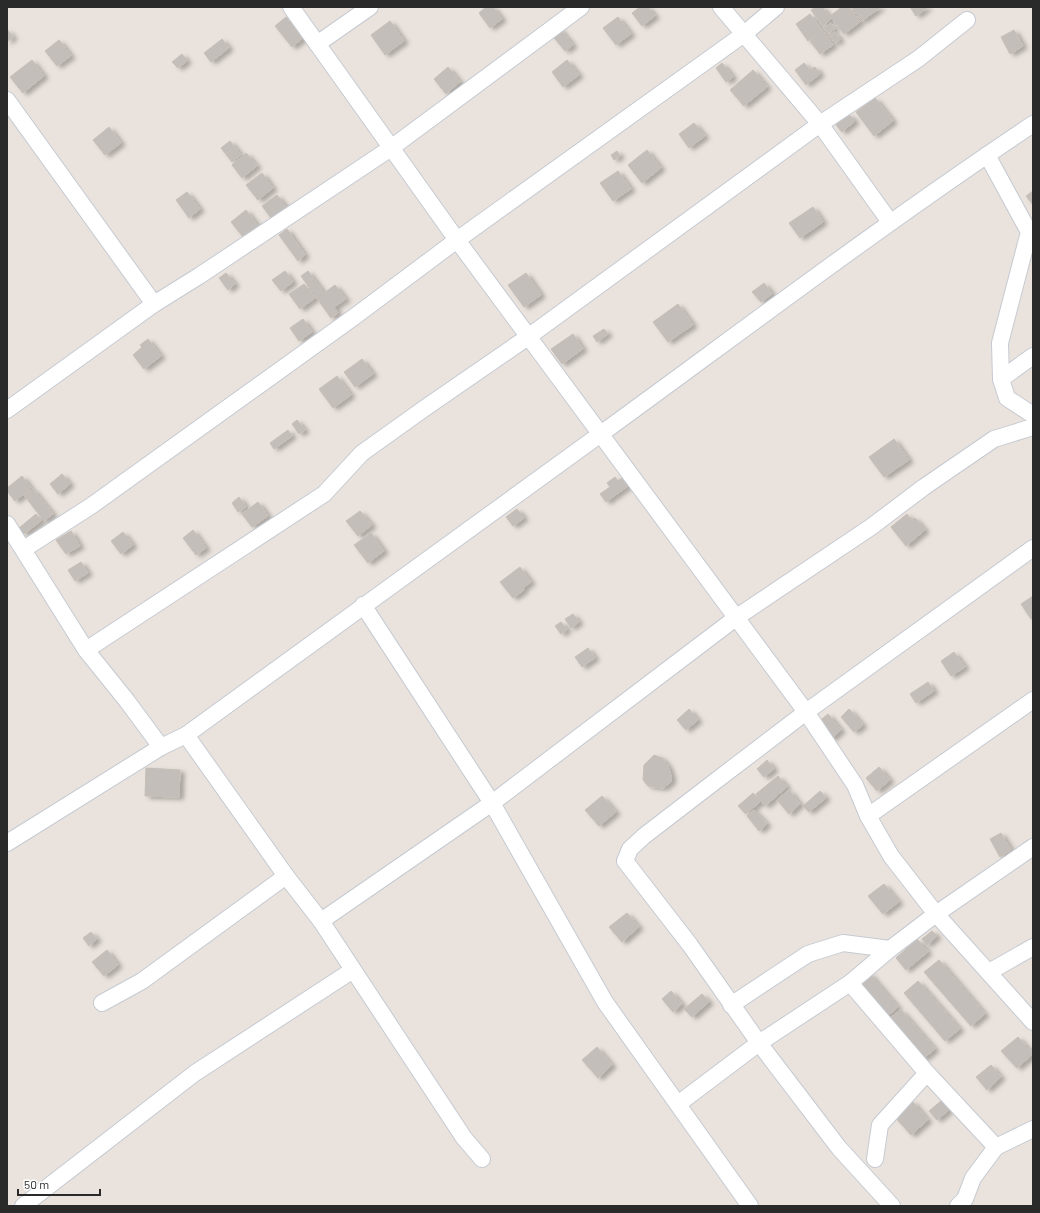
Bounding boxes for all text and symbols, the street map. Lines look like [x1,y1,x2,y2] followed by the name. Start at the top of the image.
[18,1171,100,1197] scale bar
[24,1177,49,1191] text: 50 m

